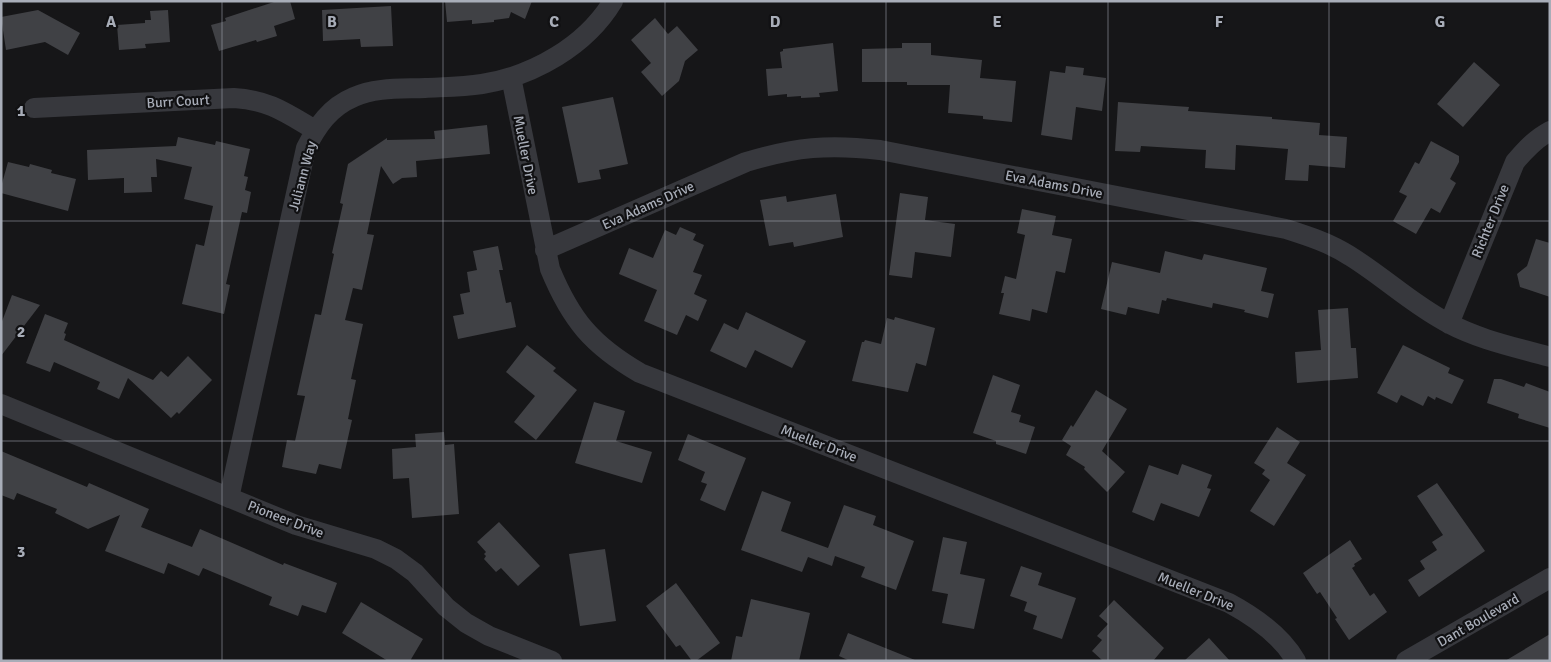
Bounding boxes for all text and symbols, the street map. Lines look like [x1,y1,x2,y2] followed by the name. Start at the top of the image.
[106,12,117,32] text: A
[327,12,337,32] text: B
[549,12,559,32] text: C
[770,12,781,32] text: D
[992,12,1002,32] text: E
[1215,12,1224,32] text: F
[1435,12,1445,32] text: G
[146,91,210,112] street label: Burr Court
[17,101,26,121] text: 1
[509,114,542,196] street label: Mueller Drive
[285,139,320,213] street label: Juliann Way
[1004,167,1104,202] street label: Eva Adams Drive
[600,178,697,233] street label: Eva Adams Drive
[1468,182,1513,260] street label: Richter Drive
[17,322,25,342] text: 2
[778,421,859,466] street label: Mueller Drive
[245,497,326,542] street label: Pioneer Drive
[17,542,25,562] text: 3
[1155,569,1236,614] street label: Mueller Drive
[1434,590,1522,651] street label: Dant Boulevard

